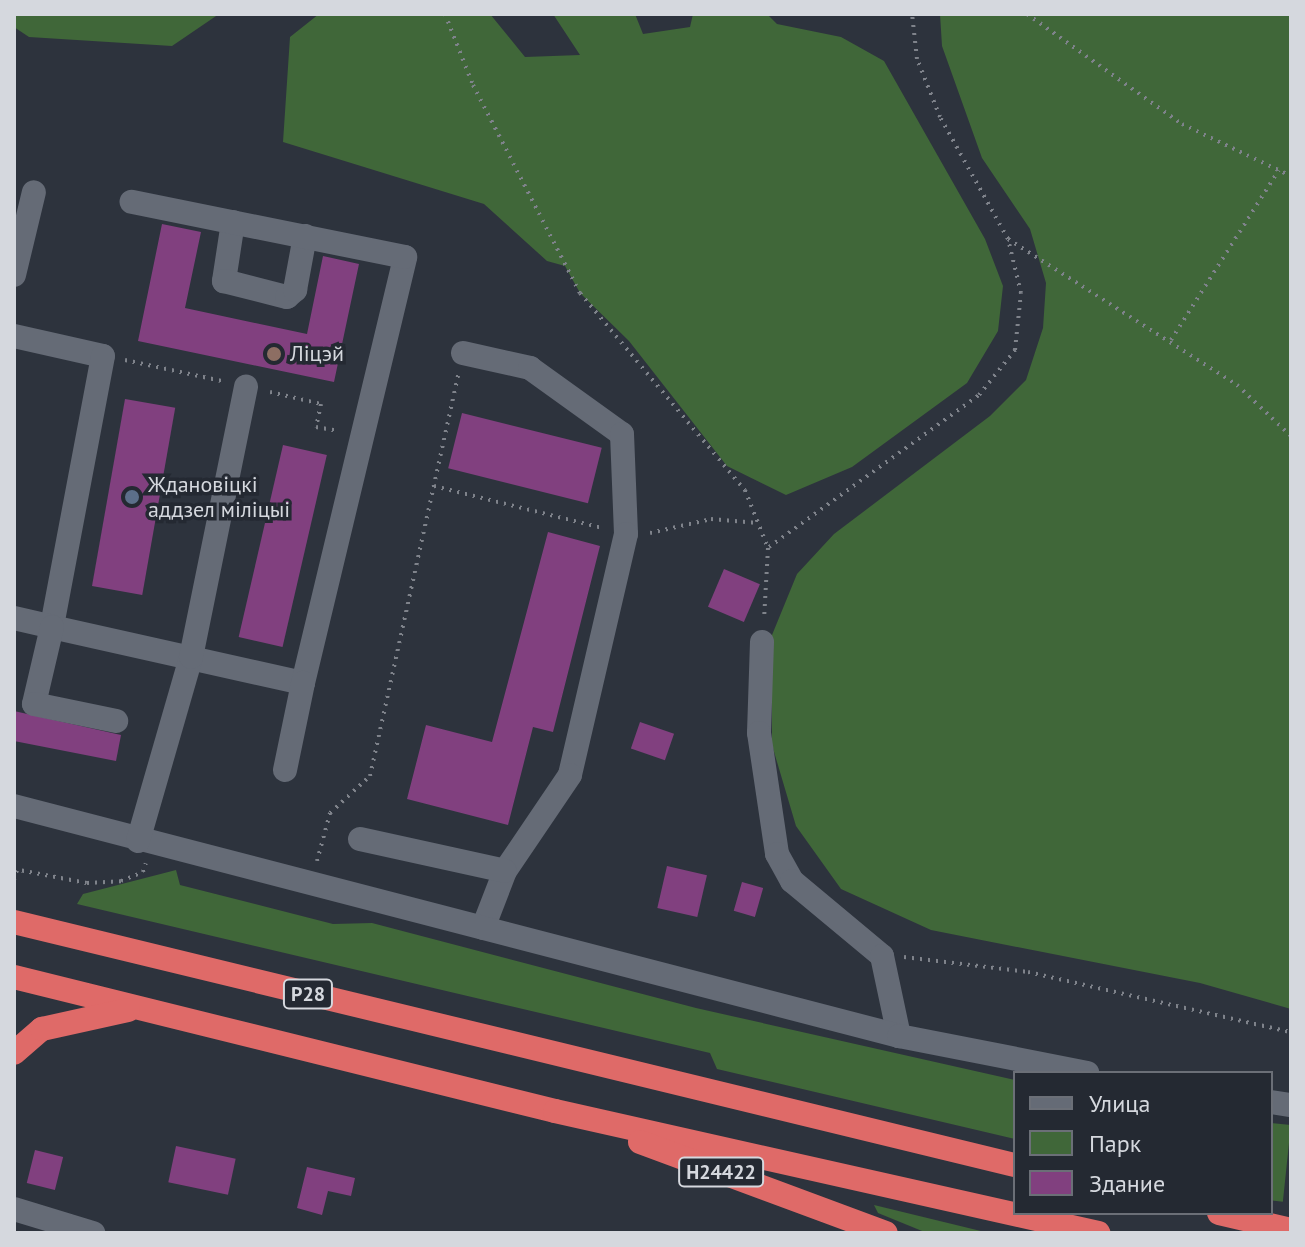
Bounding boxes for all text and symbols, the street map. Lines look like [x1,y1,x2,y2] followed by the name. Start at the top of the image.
[290,341,344,367] place label: Ліцэй
[265,345,283,363] marker: Ліцэй
[148,471,290,522] place label: Ждановіцкі аддзел міліцыі
[123,488,141,506] marker: Ждановіцкі аддзел міліцыі
[282,978,334,1010] road number: Р28
[1013,1071,1273,1215] legend
[1089,1088,1150,1119] text: Улица
[1089,1128,1141,1159] text: Парк
[677,1156,765,1188] road number: Н24422
[1089,1168,1165,1199] text: Здание

